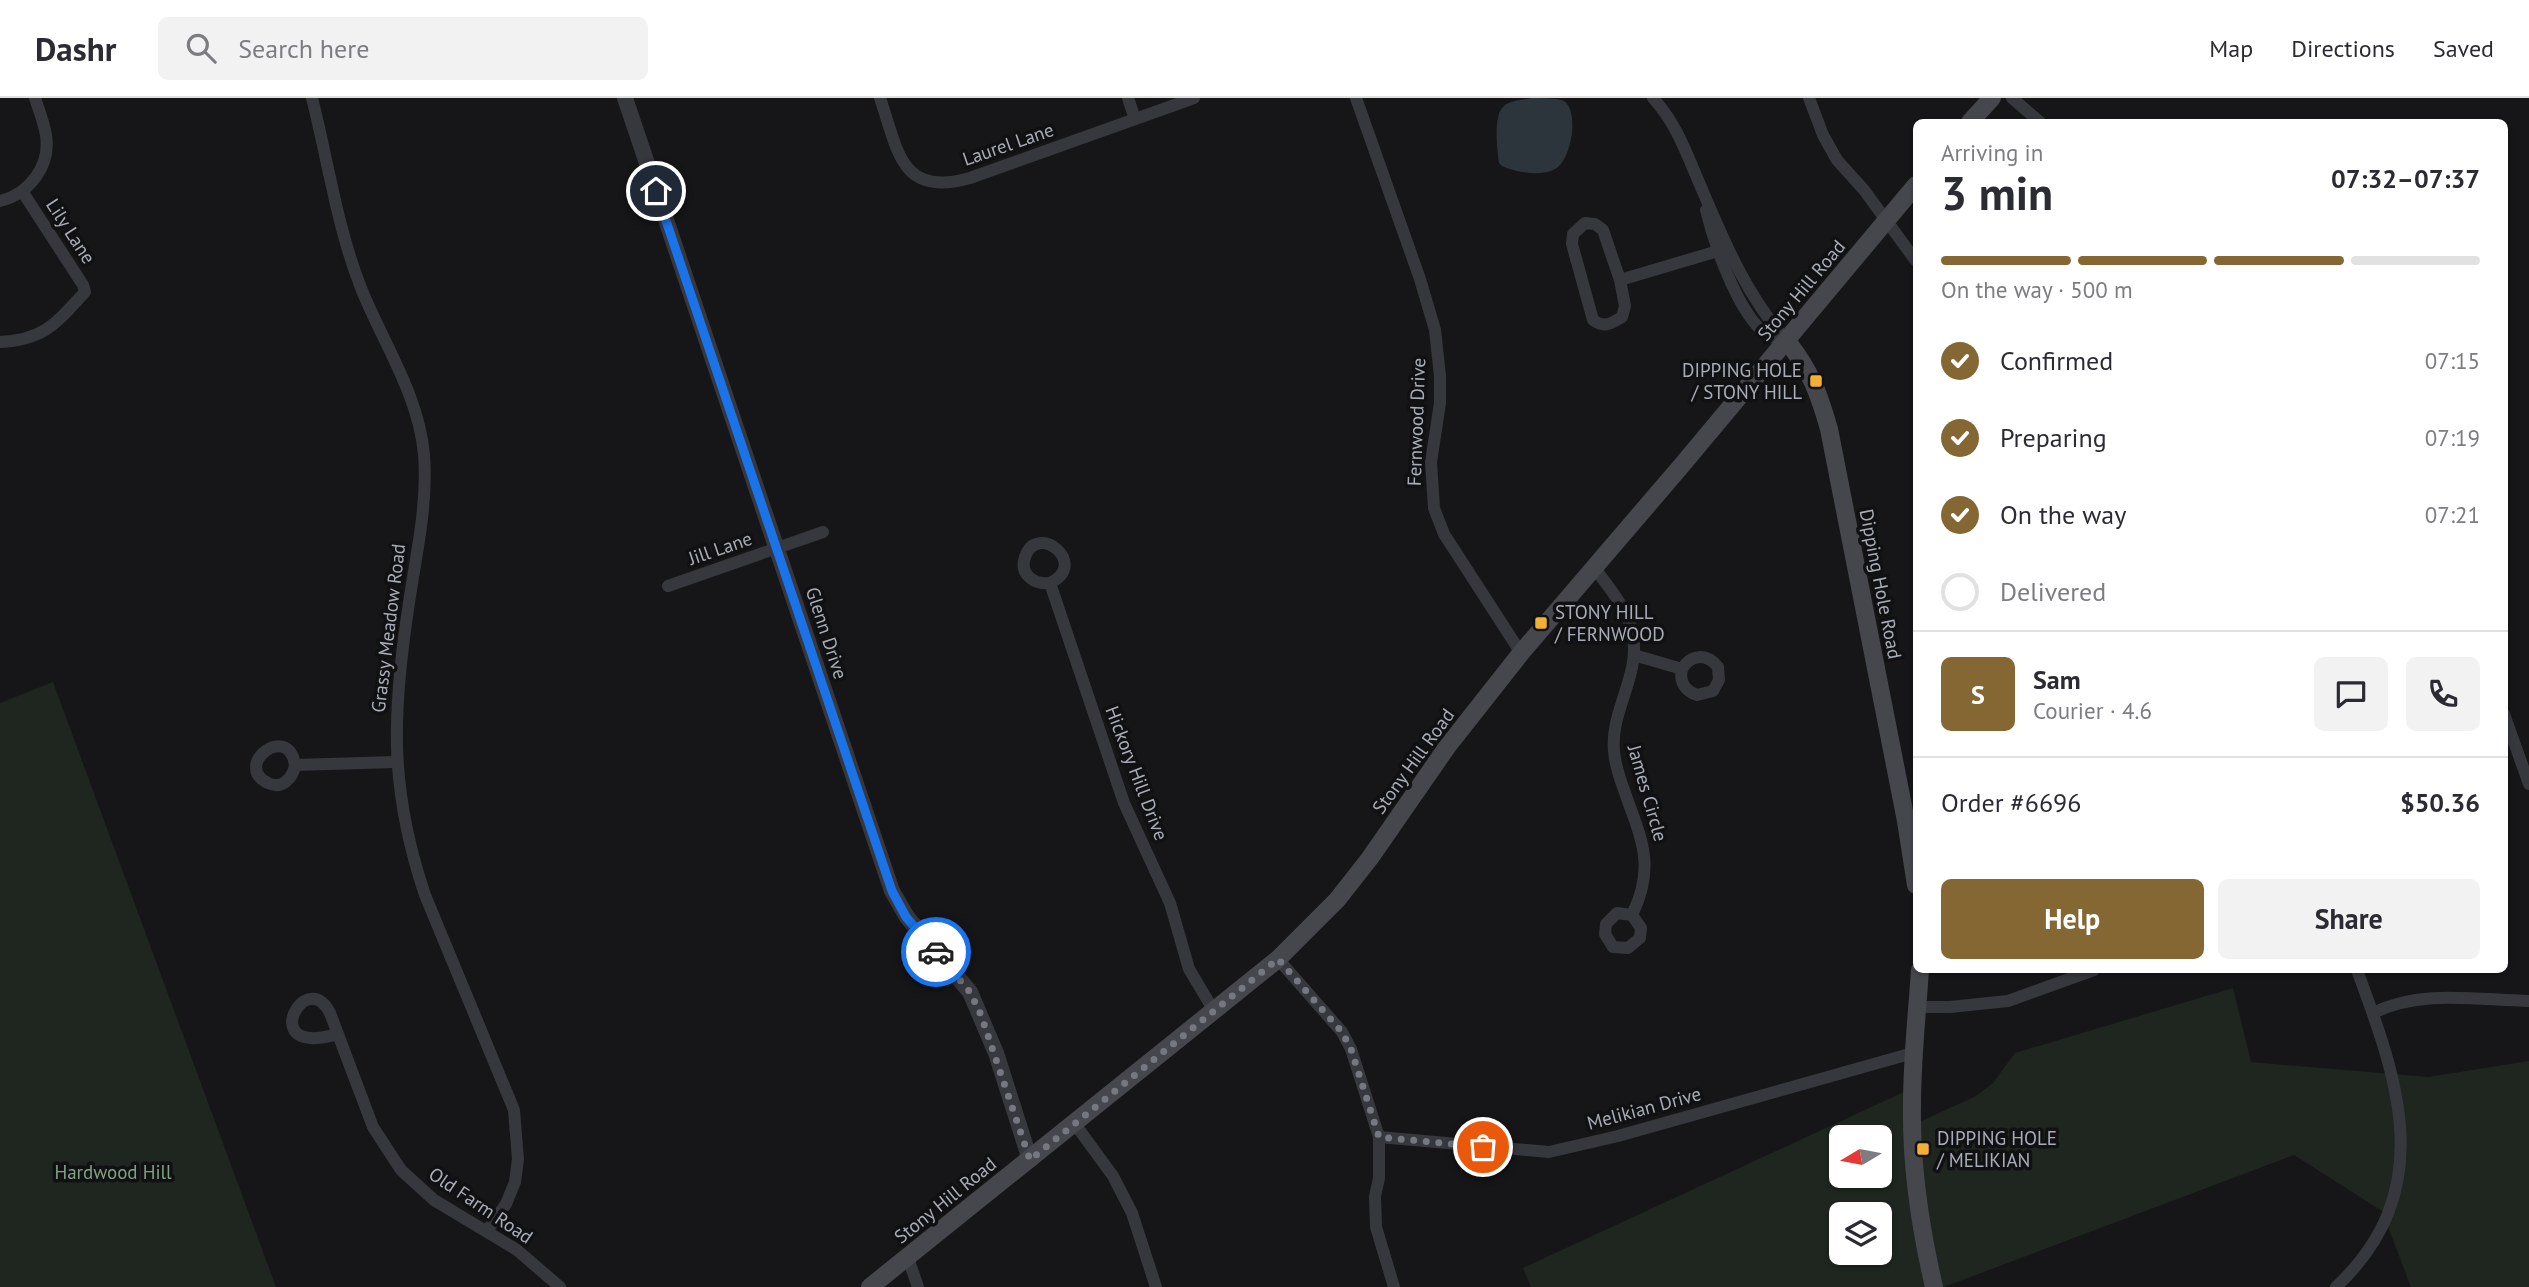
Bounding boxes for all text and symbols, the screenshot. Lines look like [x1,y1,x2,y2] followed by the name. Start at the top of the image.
[158,17,648,80] search box
[35,27,116,70] text: Dashr
[182,29,220,67] icon: search
[238,32,369,65] text: Search here
[2209,33,2253,64] text: Map
[2291,33,2395,64] text: Directions
[2433,33,2494,64] text: Saved
[959,117,1057,171] street label: Laurel Lane
[1941,138,2043,167] text: Arriving in
[626,161,686,221] pin
[2331,162,2480,195] text: 07:32–07:37
[1941,163,2053,223] text: 3 min
[637,172,675,210] icon: home
[41,194,101,268] street label: Lily Lane
[1752,235,1850,345] street label: Stony Hill Road
[1941,275,2133,304] text: On the way · 500 m
[1941,342,1979,380] icon: check
[2000,344,2113,377] text: Confirmed
[2425,346,2480,375] text: 07:15
[1402,357,1430,487] street label: Fernwood Drive
[1682,358,1802,404] place label: DIPPING HOLE / STONY HILL
[1808,373,1824,389] marker: DIPPING HOLE / STONY HILL
[1941,419,1979,457] icon: check
[2000,421,2107,454] text: Preparing
[2425,423,2480,452] text: 07:19
[1941,496,1979,534] icon: check
[2000,498,2126,531] text: On the way
[2425,500,2480,529] text: 07:21
[1855,507,1907,661] street label: Dipping Hole Road
[684,526,755,570] street label: Jill Lane
[366,542,410,714] street label: Grassy Meadow Road
[2000,575,2106,608] text: Delivered
[801,584,853,682] street label: Glenn Drive
[1554,600,1665,646] place label: STONY HILL / FERNWOOD
[1533,615,1549,631] marker: STONY HILL / FERNWOOD
[2314,657,2388,731] button: chat
[2406,657,2480,731] button: phone
[2033,663,2081,696] text: Sam
[1971,678,1985,711] text: S
[2033,696,2152,725] text: Courier · 4.6
[1100,703,1174,843] street label: Hickory Hill Drive
[1367,704,1459,818] street label: Stony Hill Road
[1623,741,1673,844] street label: James Circle
[1941,786,2081,819] text: Order #6696
[2400,786,2480,819] text: $50.36
[1941,879,2204,959] button: Help
[2218,879,2480,959] button: Share
[901,917,971,987] courier
[917,933,955,971] icon: car
[1584,1081,1704,1135] street label: Melikian Drive
[1453,1117,1513,1177] pin
[1829,1125,1892,1188] north arrow
[1829,1125,1892,1265] map controls
[1936,1126,2057,1172] place label: DIPPING HOLE / MELIKIAN
[1464,1128,1502,1166] icon: bag
[1915,1141,1931,1157] marker: DIPPING HOLE / MELIKIAN
[889,1152,1001,1248] street label: Stony Hill Road
[54,1160,172,1184] park label: Hardwood Hill
[424,1161,538,1249] street label: Old Farm Road
[1829,1202,1892,1265] button: layers

